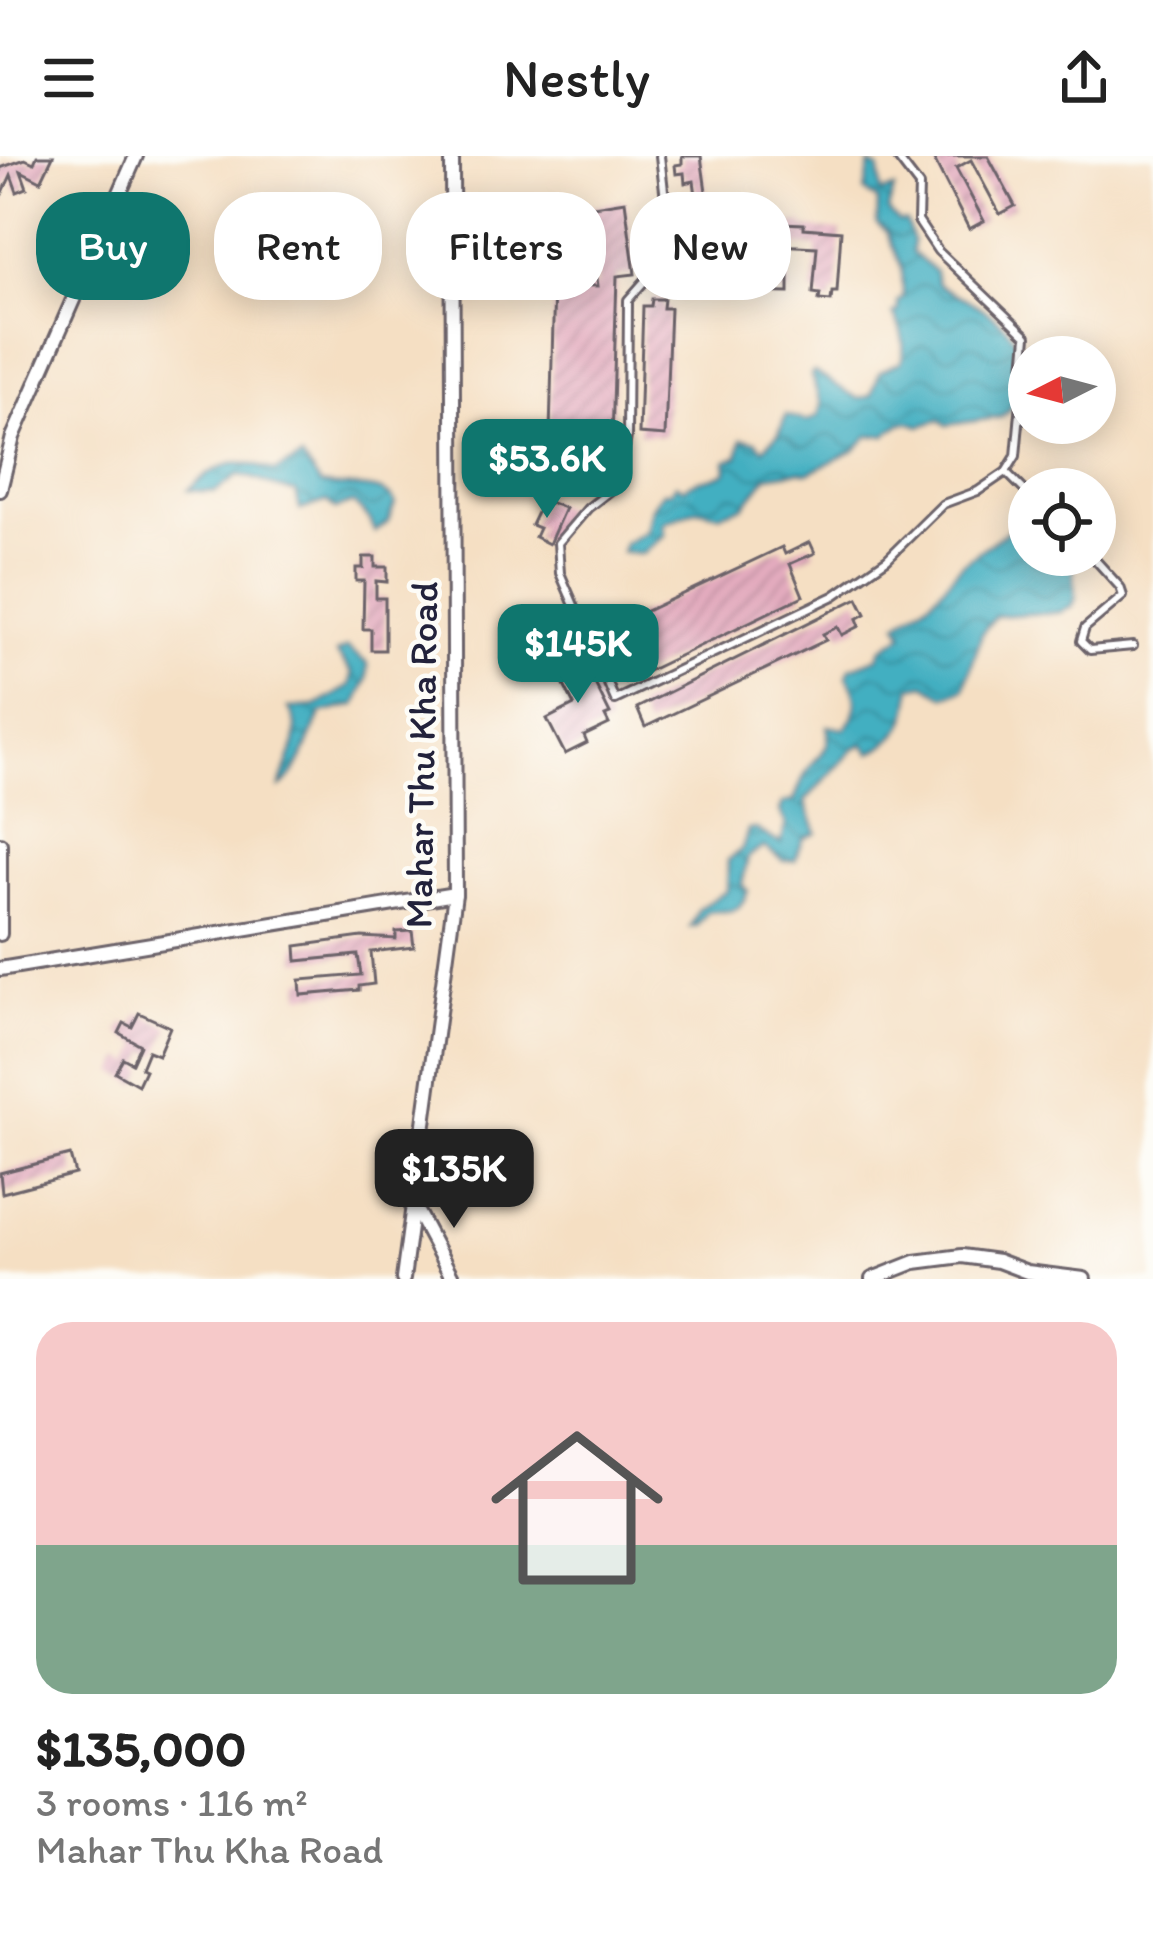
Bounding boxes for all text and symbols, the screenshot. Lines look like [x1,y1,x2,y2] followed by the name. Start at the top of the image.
[36,45,102,111] icon: menu
[1051,45,1117,111] icon: share
[503,46,650,111] text: Nestly
[36,192,190,300] chip: Buy
[214,192,382,300] chip: Rent
[406,192,606,300] chip: Filters
[630,192,791,300] chip: New
[1008,336,1116,444] north arrow
[1008,336,1116,576] map controls
[449,419,645,521] pin: $53.6K
[489,434,605,481] text: $53.6K
[1008,468,1116,576] button: locate
[394,581,448,929] street label: Mahar Thu Kha Road
[494,604,662,706] pin: $145K
[525,619,631,666] text: $145K
[370,1129,538,1231] pin: $135K
[402,1144,506,1191] text: $135K
[469,1400,685,1616] icon: home
[36,1718,246,1779] text: $135,000
[36,1779,308,1826] text: 3 rooms · 116 m²
[36,1826,383,1873] text: Mahar Thu Kha Road

